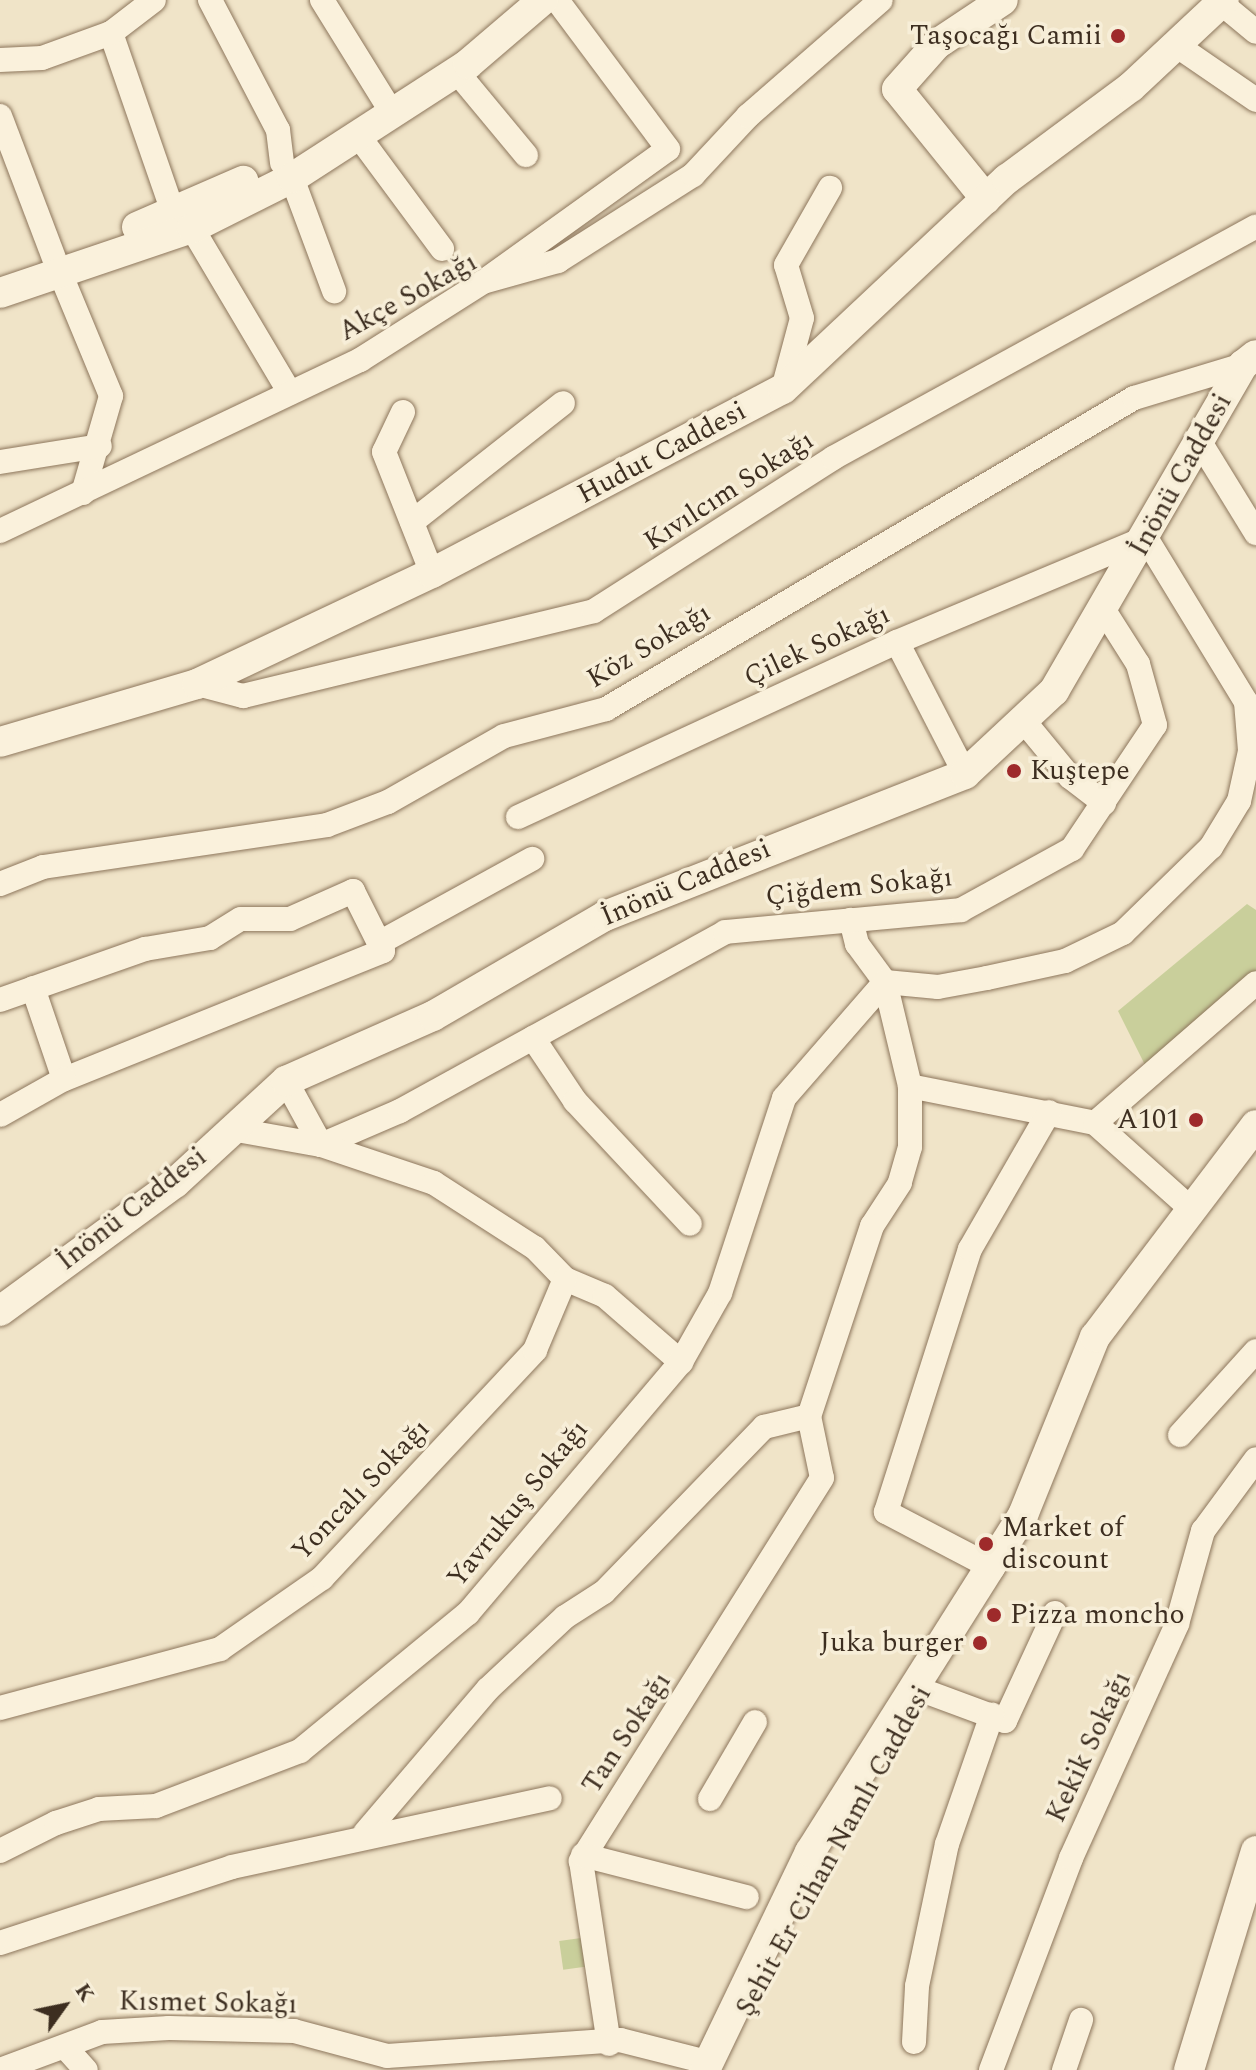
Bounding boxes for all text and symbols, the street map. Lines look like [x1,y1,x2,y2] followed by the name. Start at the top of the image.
[910,19,1102,53] place label: Taşocağı Camii
[1109,27,1127,45] marker: Taşocağı Camii
[333,245,483,349] street label: Akçe Sokağı
[1122,388,1240,562] street label: İnönü Caddesi
[572,394,752,512] street label: Hudut Caddesi
[638,424,820,558] street label: Kıvılcım Sokağı
[581,596,717,696] street label: Köz Sokağı
[739,598,895,694] street label: Çilek Sokağı
[1030,754,1130,788] place label: Kuştepe
[1005,762,1023,780] marker: Kuştepe
[596,832,776,934] street label: İnönü Caddesi
[764,860,954,914] street label: Çiğdem Sokağı
[1117,1103,1180,1137] place label: A101
[1187,1111,1205,1129] marker: A101
[50,1140,214,1278] street label: İnönü Caddesi
[285,1412,437,1568] street label: Yoncalı Sokağı
[440,1414,596,1594] street label: Yavrukuş Sokağı
[1002,1511,1124,1577] place label: Market of discount
[977,1535,995,1553] marker: Market of discount
[1010,1598,1185,1632] place label: Pizza moncho
[985,1606,1003,1624] marker: Pizza moncho
[820,1626,964,1660] place label: Juka burger
[971,1634,989,1652] marker: Juka burger
[575,1666,679,1800] street label: Tan Sokağı
[1039,1666,1139,1828] street label: Kekik Sokağı
[729,1680,939,2022] street label: Şehit Er Cihan Namlı Caddesi
[24,1966,104,2046] north arrow
[66,1977,103,2009] text: K
[118,1985,298,2021] street label: Kısmet Sokağı

